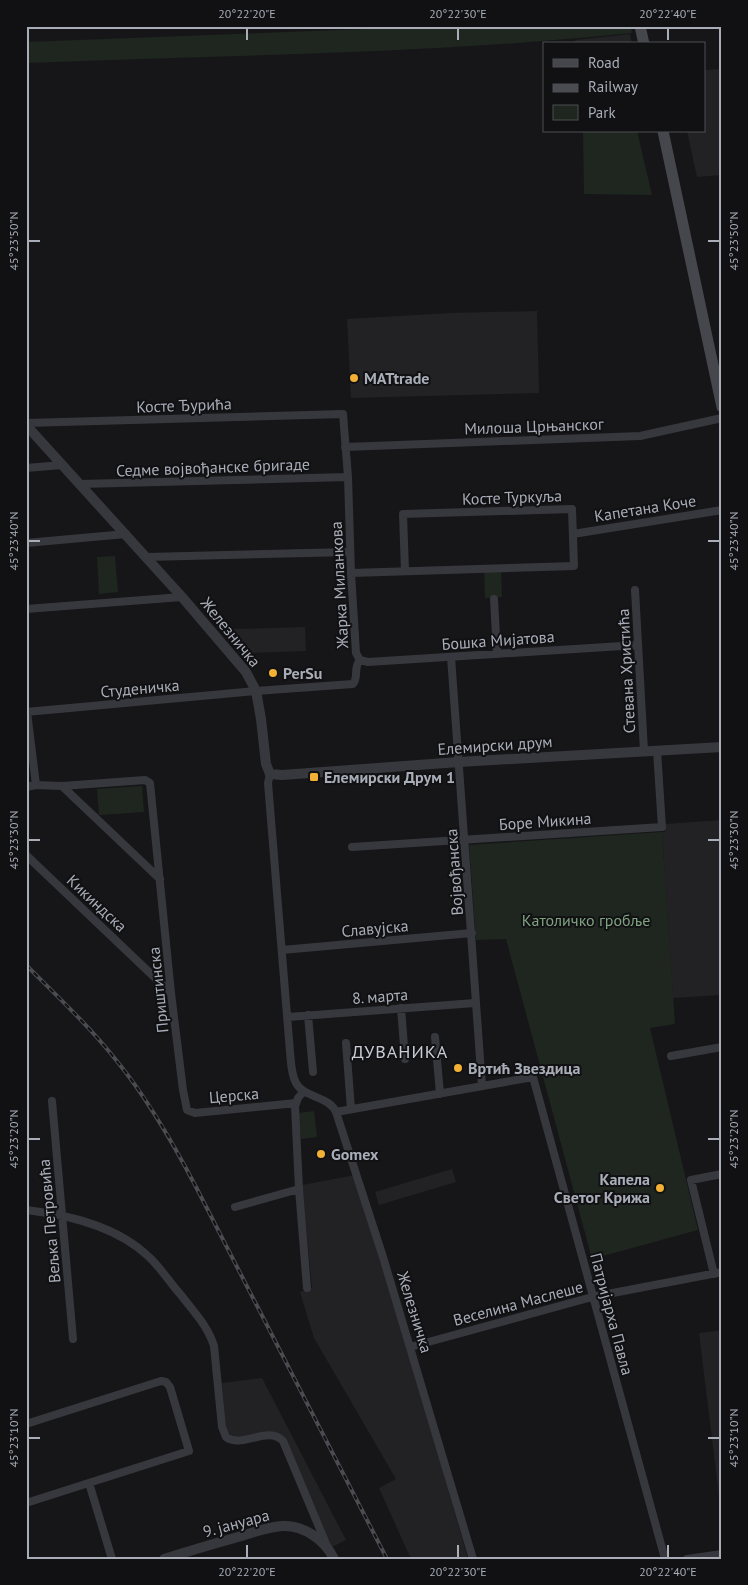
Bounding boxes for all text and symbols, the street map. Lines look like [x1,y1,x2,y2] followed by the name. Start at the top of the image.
[218,6,276,21] text: 20°22'20"E
[429,6,487,21] text: 20°22'30"E
[639,6,697,21] text: 20°22'40"E
[543,42,706,132] legend
[588,53,620,72] text: Road
[588,77,638,96] text: Railway
[588,103,616,122] text: Park
[6,211,21,271] text: 45°23'50"N
[726,211,741,271] text: 45°23'50"N
[364,368,429,388] place label: MATtrade
[348,372,360,384] marker: MATtrade
[136,393,232,417] street label: Косте Ђурића
[464,414,604,438] street label: Милоша Црњанског
[116,454,310,480] street label: Седме војвођанске бригаде
[462,485,562,509] street label: Косте Туркуља
[593,490,697,526] street label: Капетана Коче
[6,511,21,571] text: 45°23'40"N
[726,511,741,571] text: 45°23'40"N
[326,521,352,650] street label: Жарка Миланкова
[196,592,265,671] street label: Железничка
[613,608,639,734] street label: Стевана Христића
[441,626,555,654] street label: Бошка Мијатова
[283,663,322,683] place label: PerSu
[267,667,279,679] marker: PerSu
[100,675,180,701] street label: Студеничка
[437,731,553,759] street label: Елемирски друм
[324,767,455,787] place label: Елемирски Друм 1
[308,771,320,783] marker: Елемирски Друм 1
[498,808,592,834] street label: Боре Микина
[6,810,21,870] text: 45°23'30"N
[726,810,741,870] text: 45°23'30"N
[441,828,467,916] street label: Војвођанска
[63,870,131,936] street label: Кикиндска
[522,910,650,930] park label: Католичко гробље
[341,915,409,941] street label: Славујска
[144,946,172,1034] street label: Приштинска
[351,984,409,1008] street label: 8. марта
[352,1040,448,1063] district label: ДУВАНИКА
[468,1058,581,1078] place label: Вртић Звездица
[452,1062,464,1074] marker: Вртић Звездица
[208,1083,260,1107] street label: Церска
[6,1109,21,1169] text: 45°23'20"N
[726,1109,741,1169] text: 45°23'20"N
[331,1144,379,1164] place label: Gomex
[315,1148,327,1160] marker: Gomex
[34,1158,64,1284] street label: Вељка Петровића
[554,1169,650,1207] place label: Капела Светог Крижа
[654,1182,666,1194] marker: Капела Светог Крижа
[586,1251,638,1377] street label: Патријарха Павла
[393,1268,437,1355] street label: Железничка
[451,1276,585,1330] street label: Веселина Маслеше
[6,1408,21,1468] text: 45°23'10"N
[726,1408,741,1468] text: 45°23'10"N
[201,1505,271,1541] street label: 9. јануара
[218,1564,276,1579] text: 20°22'20"E
[429,1564,487,1579] text: 20°22'30"E
[639,1564,697,1579] text: 20°22'40"E

